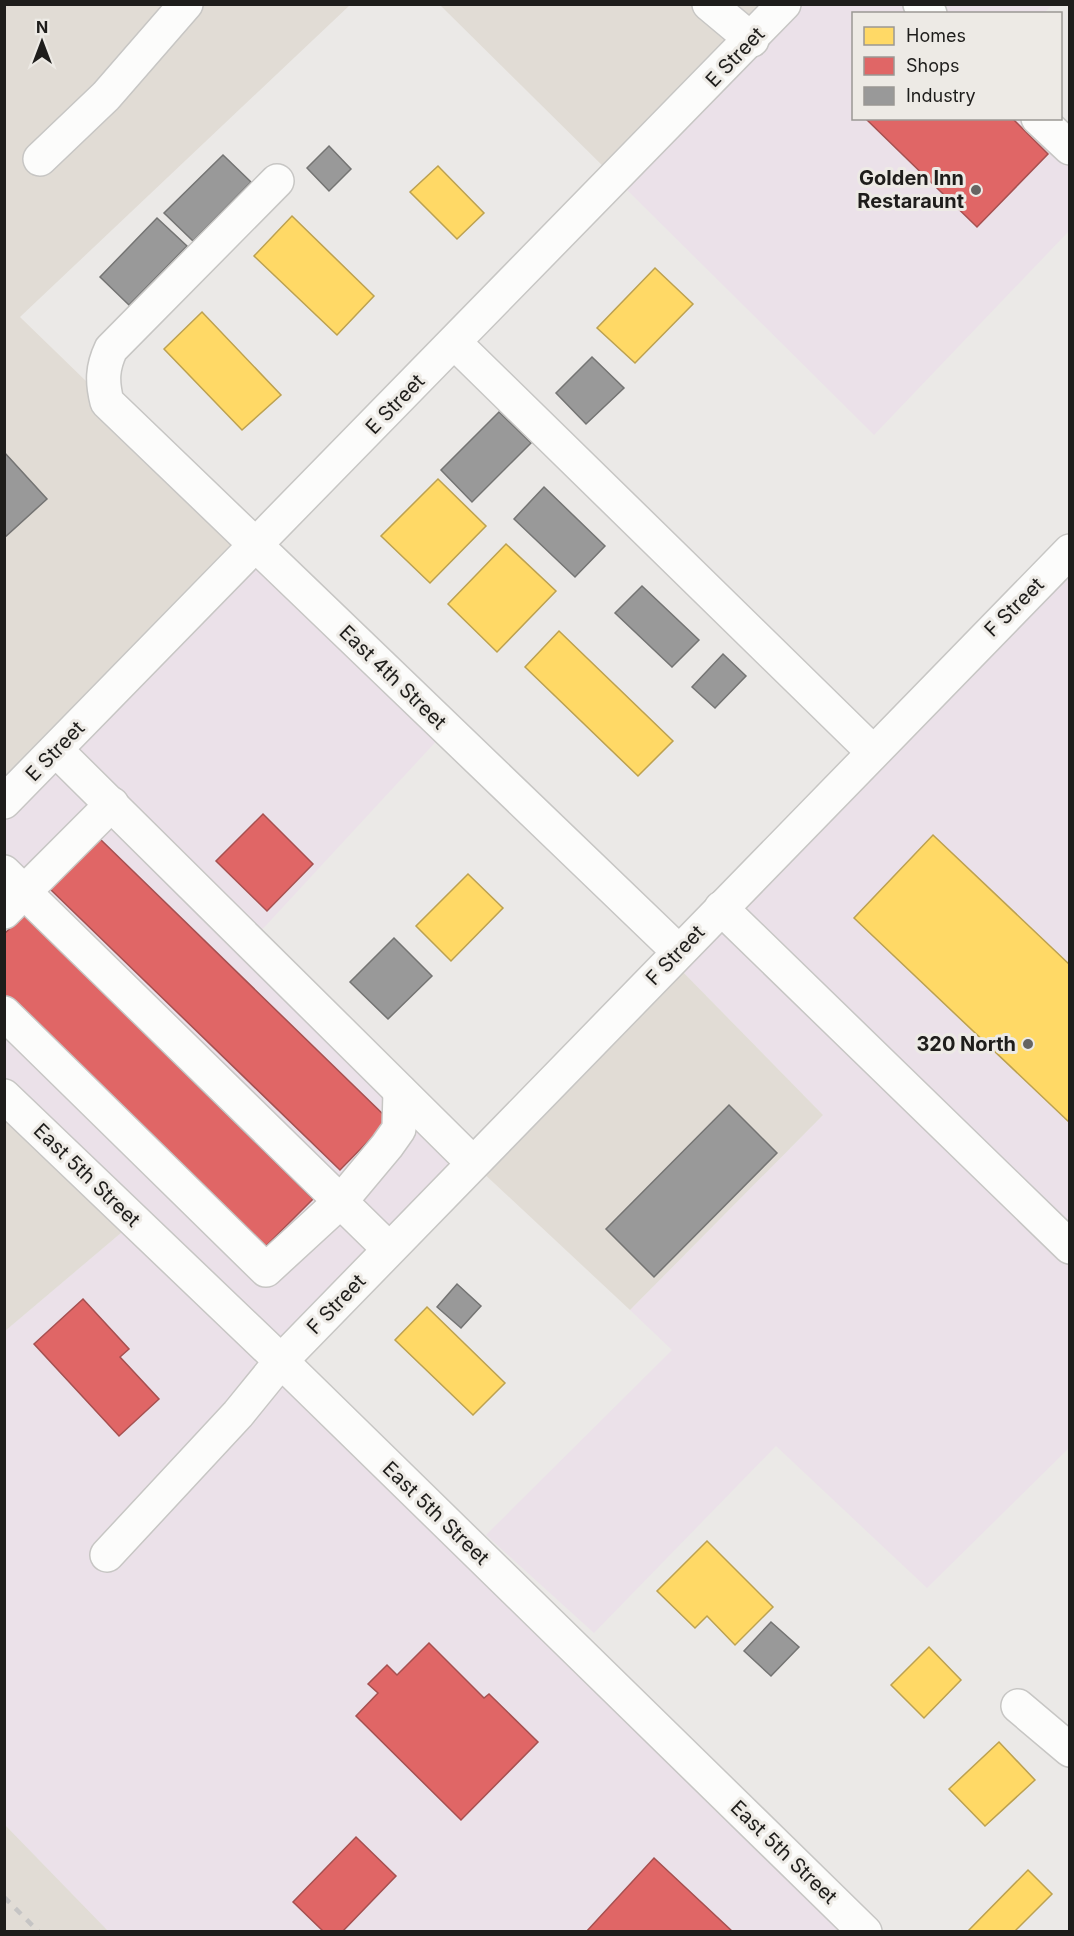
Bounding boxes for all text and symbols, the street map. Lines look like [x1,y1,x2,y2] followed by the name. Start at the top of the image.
[12,12,72,72] north arrow
[852,12,1062,120] legend
[36,17,48,37] text: N
[701,22,770,92] street label: E Street
[906,25,966,46] text: Homes
[906,55,960,76] text: Shops
[906,85,976,106] text: Industry
[857,166,964,213] place label: Golden Inn Restaraunt
[969,183,983,197] marker: Golden Inn Restaraunt
[361,369,430,439] street label: E Street
[979,572,1049,642] street label: F Street
[335,620,452,734] street label: East 4th Street
[21,716,90,786] street label: E Street
[641,920,710,990] street label: F Street
[916,1032,1016,1056] place label: 320 North
[1021,1037,1035,1051] marker: 320 North
[29,1118,145,1232] street label: East 5th Street
[302,1269,371,1339] street label: F Street
[378,1456,494,1570] street label: East 5th Street
[726,1795,842,1909] street label: East 5th Street

